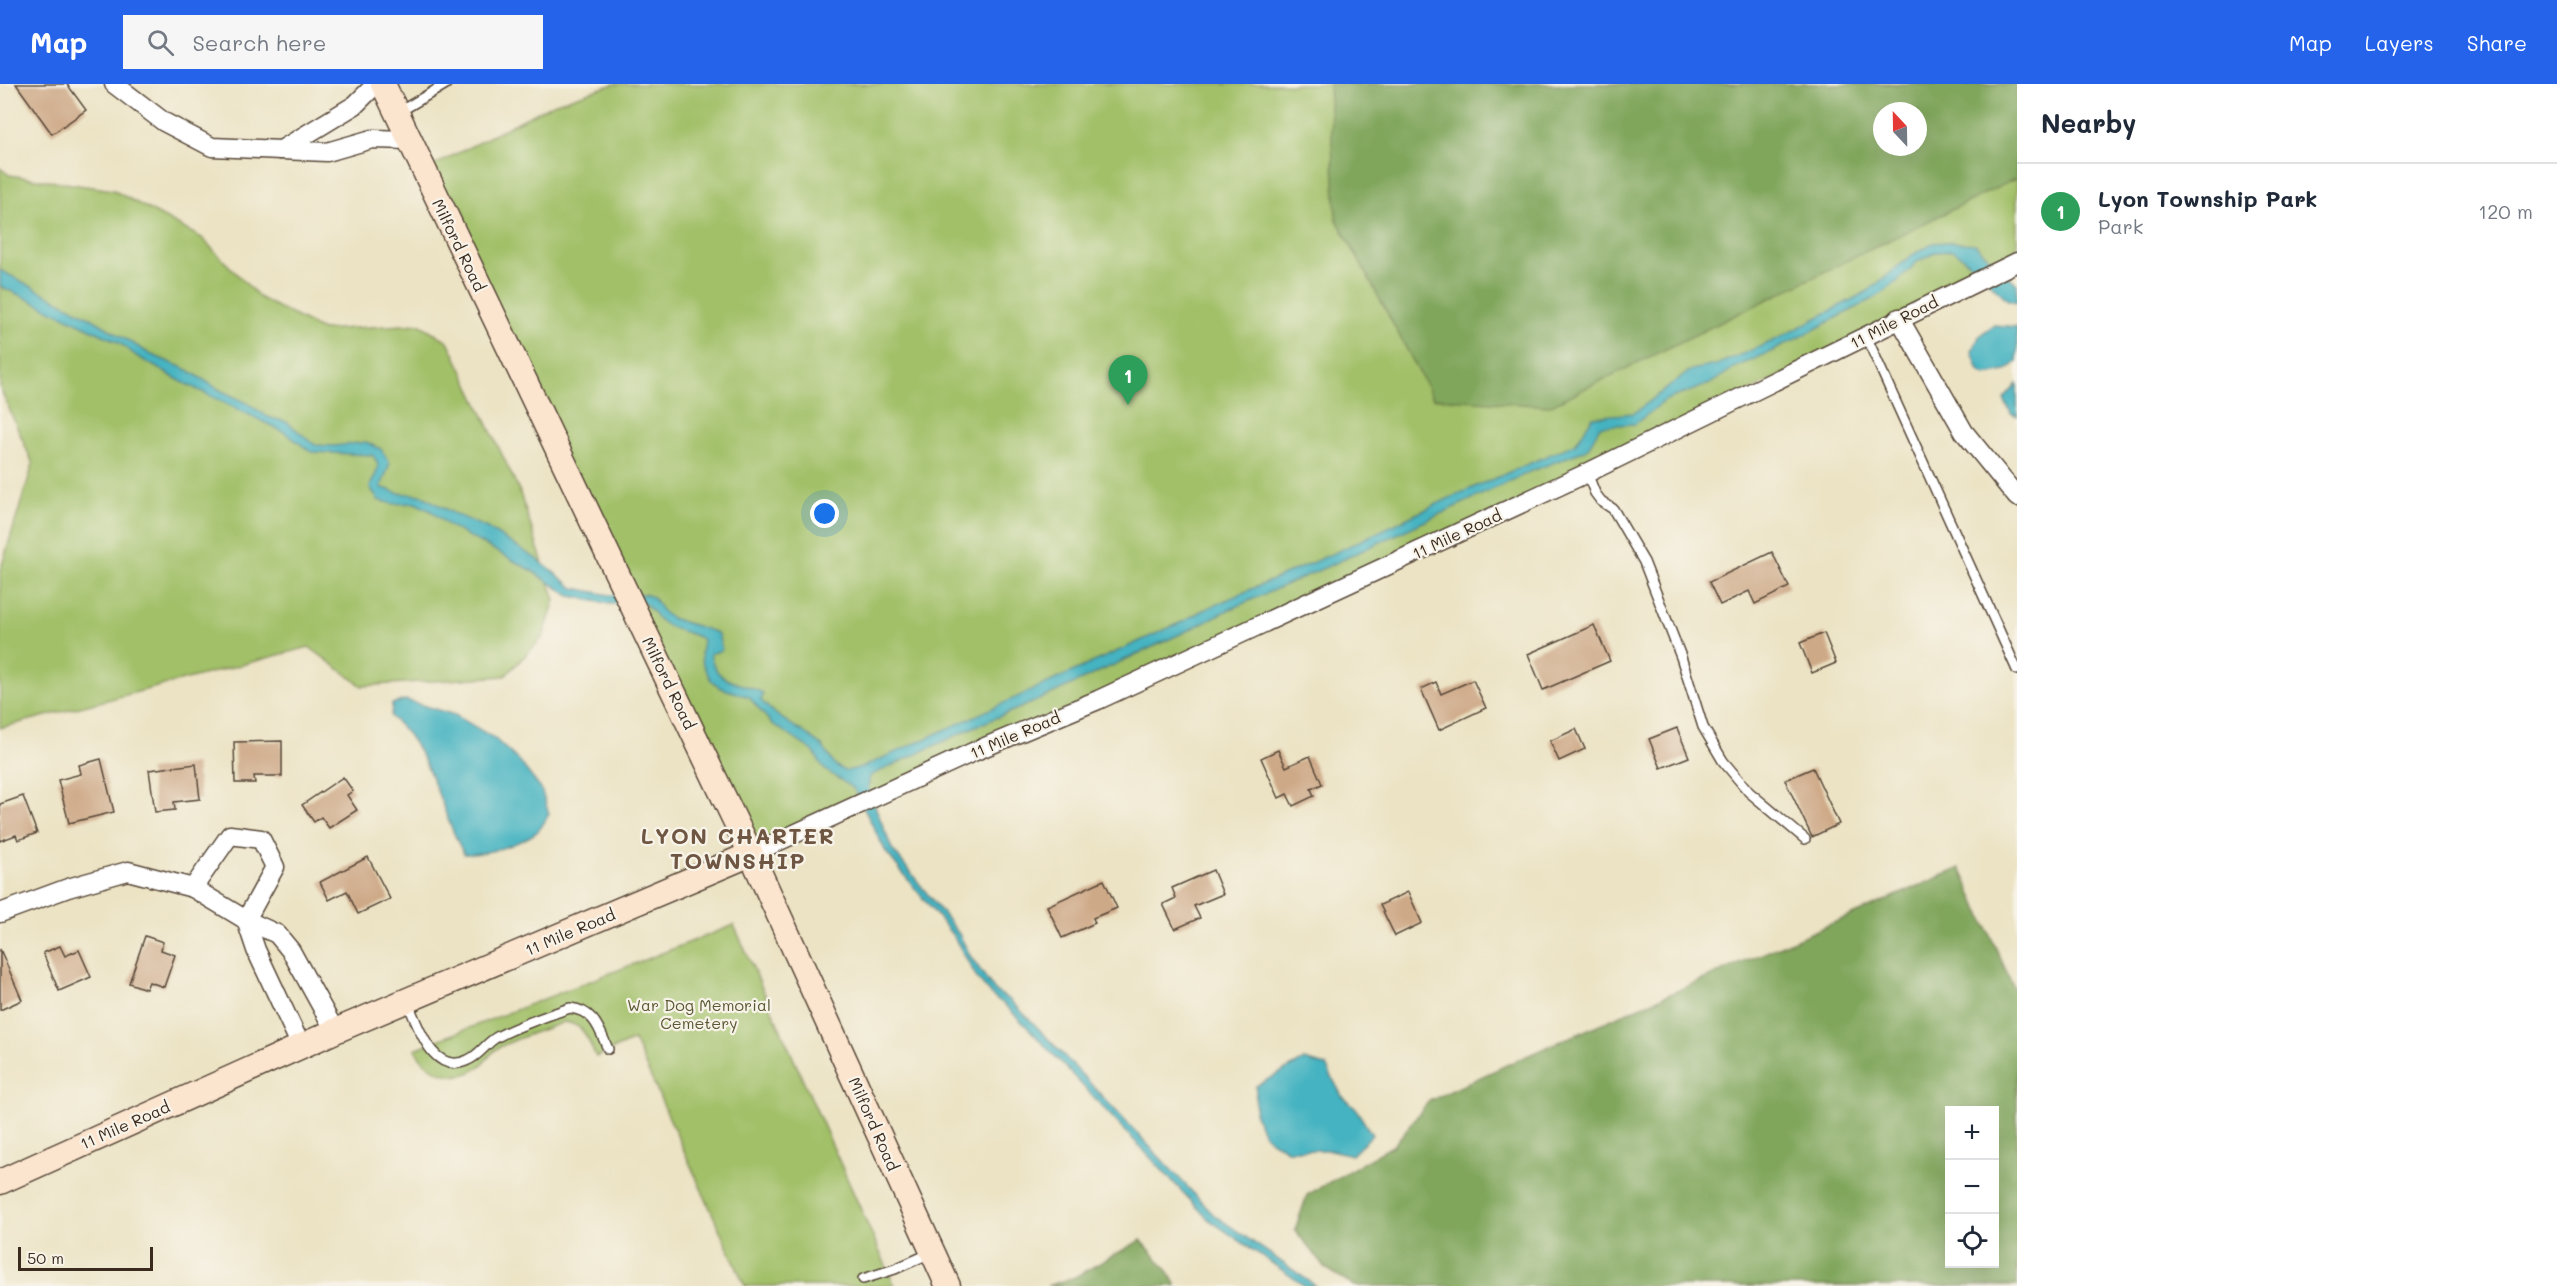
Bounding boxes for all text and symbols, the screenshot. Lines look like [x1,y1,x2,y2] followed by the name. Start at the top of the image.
[123,15,543,69] search box
[30,24,87,60] text: Map
[144,26,177,59] icon: search
[192,28,326,57] text: Search here
[2289,29,2332,56] text: Map
[2365,29,2434,56] text: Layers
[2467,29,2527,56] text: Share
[1873,102,1927,156] north arrow
[2041,106,2136,140] text: Nearby
[2098,184,2317,213] text: Lyon Township Park
[428,195,491,295] street label: Milford Road
[2056,198,2065,224] text: 1
[2478,198,2533,224] text: 120 m
[2098,213,2143,239] text: Park
[1846,290,1941,353] street label: 11 Mile Road
[1108,356,1148,405] pin: 1
[810,499,839,528] your location
[1409,504,1505,563] street label: 11 Mile Road
[638,633,701,733] street label: Milford Road
[967,706,1063,763] street label: 11 Mile Road
[641,821,835,875] district label: LYON CHARTER TOWNSHIP
[522,903,618,960] street label: 11 Mile Road
[627,994,771,1033] park label: War Dog Memorial Cemetery
[844,1074,904,1174] street label: Milford Road
[77,1095,173,1154] street label: 11 Mile Road
[1945,1106,1999,1268] map controls
[1945,1106,1999,1160] button: +
[1945,1160,1999,1214] button: −
[1945,1214,1999,1268] button: locate
[18,1244,153,1272] scale bar
[27,1247,64,1268] text: 50 m

